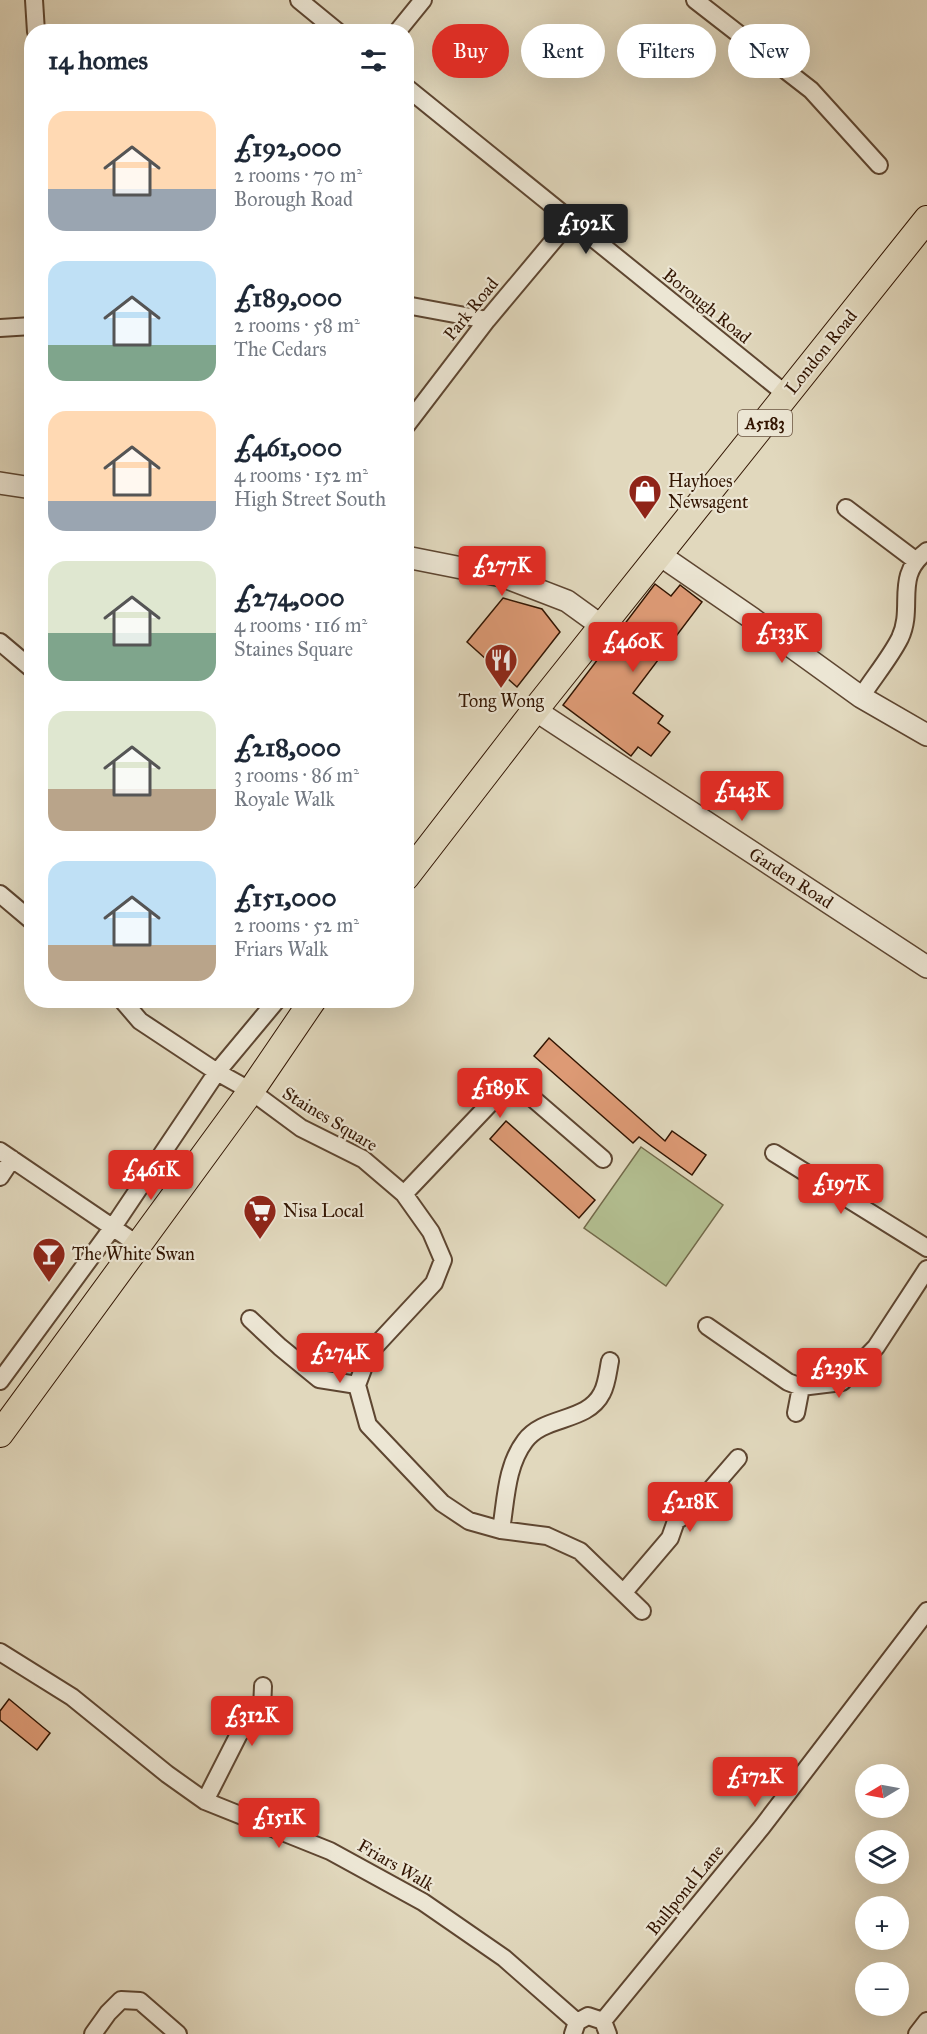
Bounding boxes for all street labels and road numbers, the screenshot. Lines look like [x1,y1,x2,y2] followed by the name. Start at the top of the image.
[658,264,756,349] street label: Borough Road
[439,273,503,345] street label: Park Road
[780,305,862,399] street label: London Road
[738,410,792,436] road number: A5183
[745,843,837,913] street label: Garden Road
[278,1082,382,1157] street label: Staines Square
[354,1834,439,1896] street label: Friars Walk
[642,1840,728,1940] street label: Bullpond Lane

